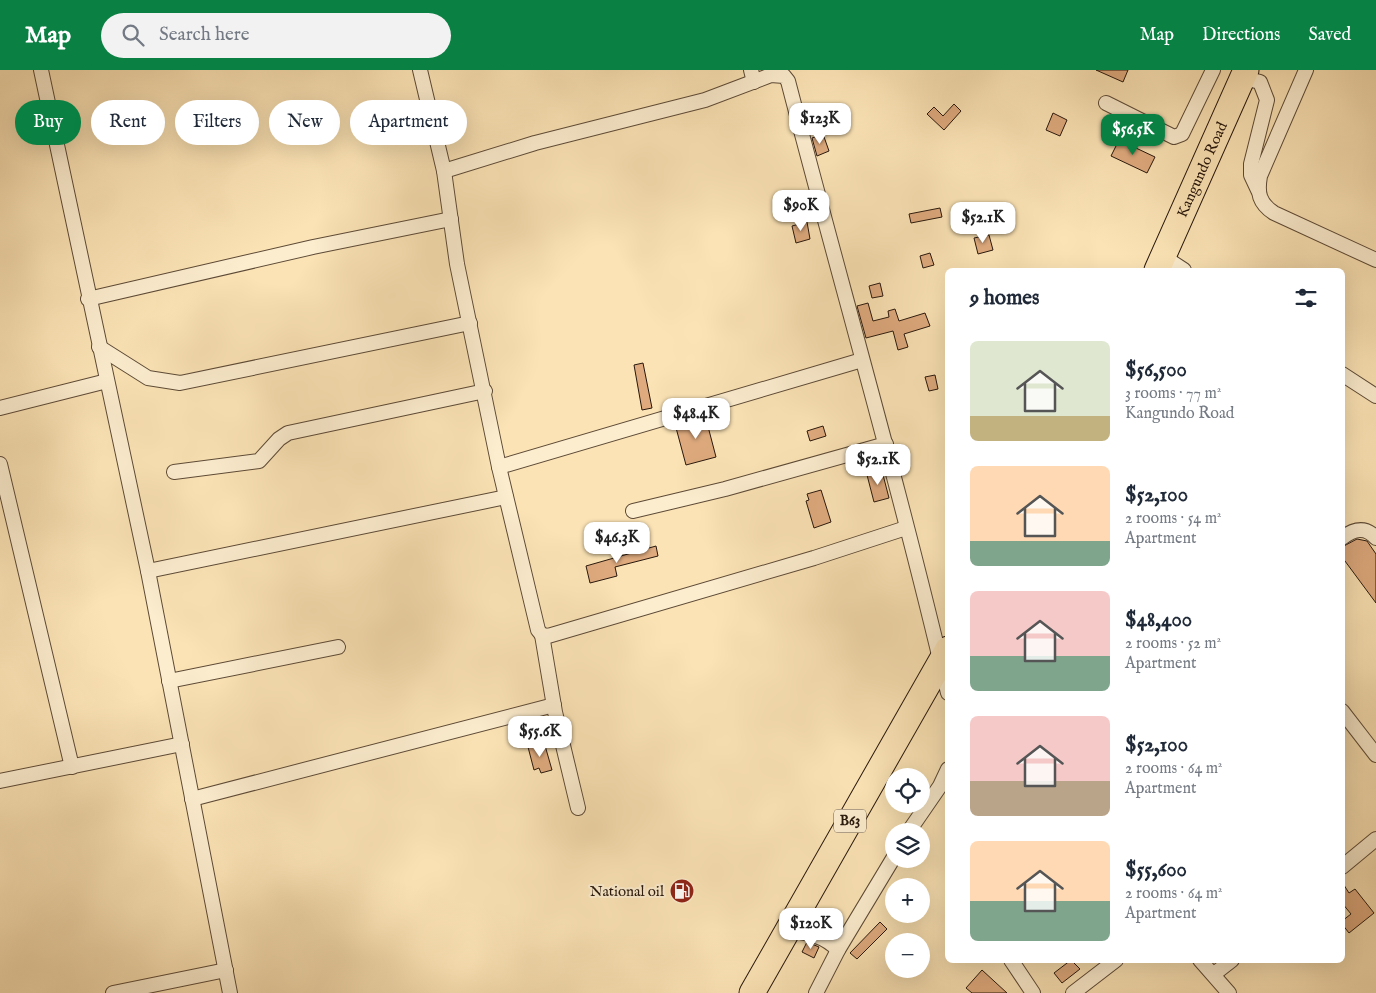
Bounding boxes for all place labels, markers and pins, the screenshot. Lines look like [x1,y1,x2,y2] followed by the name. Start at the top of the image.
[785,102,855,145] pin: $123K
[1092,114,1174,156] pin: $56.5K
[771,190,831,232] pin: $90K
[942,202,1024,244] pin: $52.1K
[655,398,737,440] pin: $48.4K
[837,444,919,486] pin: $52.1K
[576,522,658,564] pin: $46.3K
[499,716,581,758] pin: $55.6K
[669,878,695,904] fuel station icon: National oil
[590,882,665,901] place label: National oil
[776,908,846,950] pin: $120K

